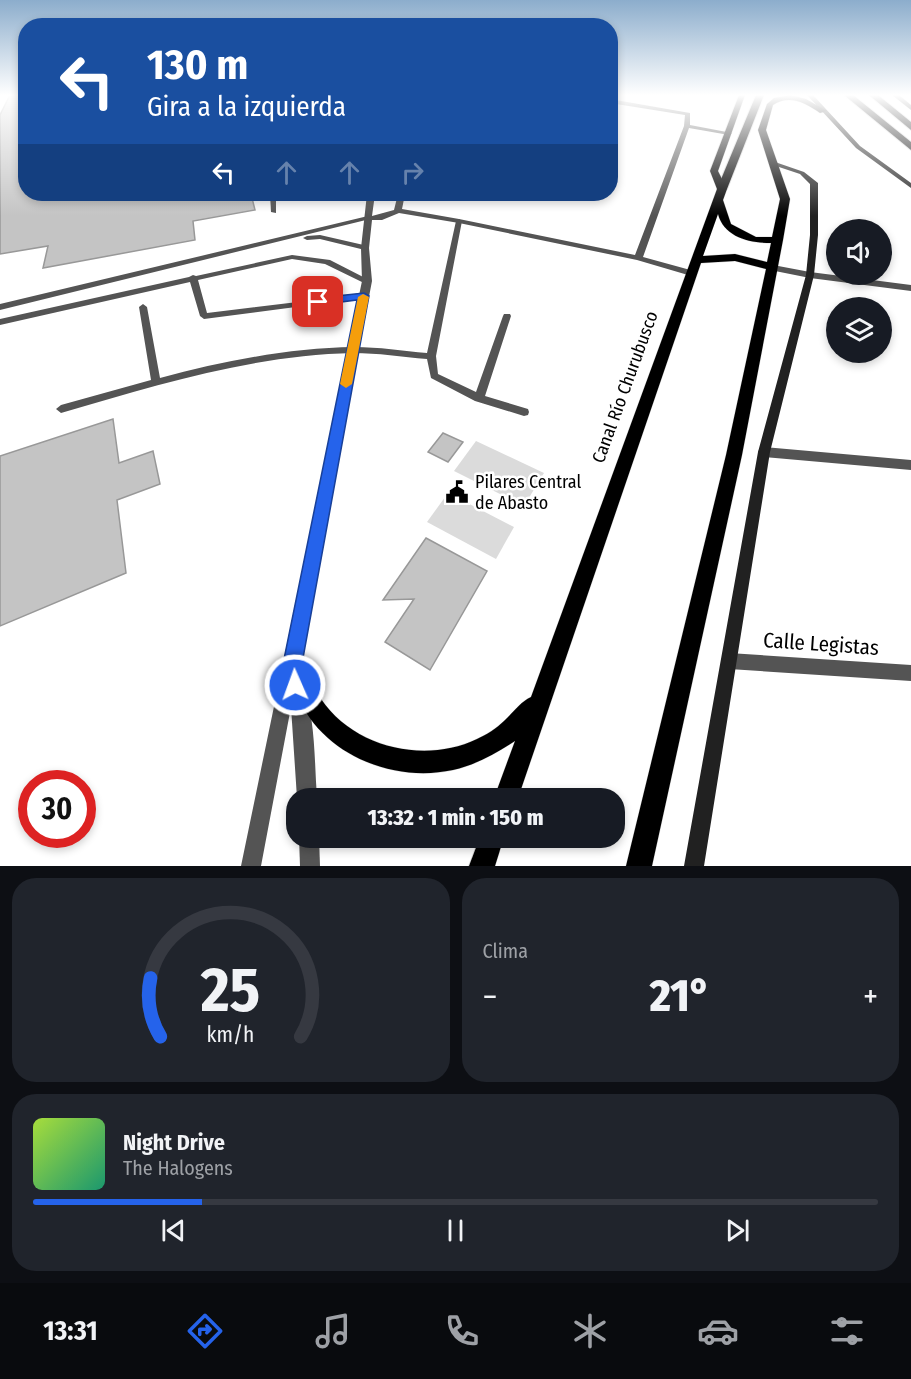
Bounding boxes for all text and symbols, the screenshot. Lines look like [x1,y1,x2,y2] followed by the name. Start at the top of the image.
[147,40,248,90] text: 130 m
[48,42,126,120] icon: left
[147,91,346,123] text: Gira a la izquierda
[207,156,240,189] icon: left
[270,156,303,189] icon: ahead
[333,156,366,189] icon: ahead
[396,156,429,189] icon: right
[826,219,892,363] map controls
[826,219,892,285] button: sound
[292,276,343,327] pin
[301,285,334,318] icon: arrive
[826,297,892,363] button: layers
[587,308,663,466] street label: Canal Río Churubusco
[475,471,581,514] place label: Pilares Central de Abasto
[444,479,470,505] public building icon: Pilares Central de Abasto
[762,627,880,661] street label: Calle Legistas
[263,653,327,717] position arrow
[18,770,96,848] speed limit sign: 30
[368,804,543,831] text: 13:32 · 1 min · 150 m
[483,939,528,963] text: Clima
[200,953,261,1028] text: 25
[650,969,711,1023] text: 21°
[483,977,497,1017] text: −
[863,977,878,1017] text: +
[207,1022,255,1048] text: km/h
[123,1129,225,1156] text: Night Drive
[123,1156,233,1180] text: The Halogens
[157,1214,190,1247] icon: previous
[439,1214,472,1247] icon: pause
[721,1214,754,1247] icon: next
[184,1310,226,1352] icon: directions
[312,1310,354,1352] icon: music
[441,1310,483,1352] icon: phone
[569,1310,611,1352] icon: climate
[697,1310,739,1352] icon: car
[826,1310,868,1352] icon: filters
[43,1315,98,1347] text: 13:31

